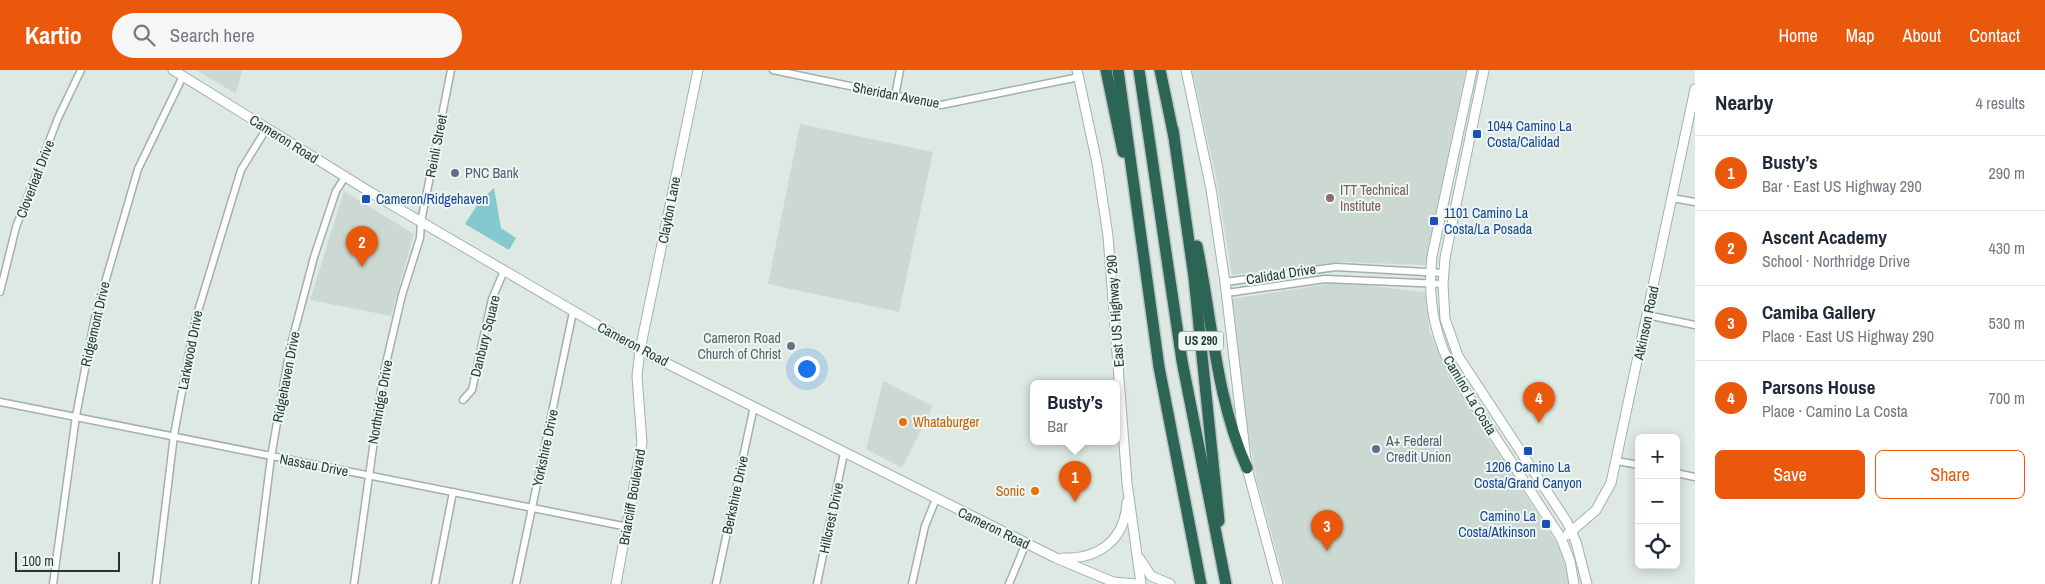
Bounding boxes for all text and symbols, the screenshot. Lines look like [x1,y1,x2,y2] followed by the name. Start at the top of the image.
[112,13,462,58] search box
[25,19,82,51] text: Kartio
[130,21,158,49] icon: search
[170,22,255,48] text: Search here
[1778,23,1818,48] text: Home
[1846,23,1875,48] text: Map
[1903,23,1941,48] text: About
[1969,23,2020,48] text: Contact
[851,78,941,112] street label: Sheridan Avenue
[1715,88,1773,117] text: Nearby
[1975,92,2025,114] text: 4 results
[246,111,322,167] street label: Cameron Road
[421,113,451,179] street label: Reinli Street
[1487,117,1572,151] place label: 1044 Camino La Costa/Calidad
[1471,128,1483,140] marker: 1044 Camino La Costa/Calidad
[12,137,58,221] street label: Cloverleaf Drive
[1762,149,1818,175] text: Busty’s
[1727,162,1735,184] text: 1
[1989,162,2025,184] text: 290 m
[465,164,519,182] place label: PNC Bank
[449,167,461,179] marker: PNC Bank
[654,175,684,245] street label: Clayton Lane
[1762,175,1922,197] text: Bar · East US Highway 290
[1340,181,1409,215] place label: ITT Technical Institute
[376,190,488,208] place label: Cameron/Ridgehaven
[1324,192,1336,204] marker: ITT Technical Institute
[360,193,372,205] marker: Cameron/Ridgehaven
[1444,204,1533,238] place label: 1101 Camino La Costa/La Posada
[1428,215,1440,227] marker: 1101 Camino La Costa/La Posada
[1762,224,1887,250] text: Ascent Academy
[346,226,378,267] pin: 2
[1727,237,1735,259] text: 2
[1989,237,2025,259] text: 430 m
[1762,250,1910,272] text: School · Northridge Drive
[1102,254,1128,368] street label: East US Highway 290
[1245,260,1317,288] street label: Calidad Drive
[76,280,114,368] street label: Ridgemont Drive
[1629,284,1663,363] street label: Atkinson Road
[466,293,504,379] street label: Danbury Square
[1762,299,1875,325] text: Camiba Gallery
[173,309,207,391] street label: Larkwood Drive
[1727,312,1735,334] text: 3
[1989,312,2025,334] text: 530 m
[594,318,672,370] street label: Cameron Road
[1762,325,1934,347] text: Place · East US Highway 290
[697,329,781,363] place label: Cameron Road Church of Christ
[268,330,304,424] street label: Ridgehaven Drive
[1178,332,1224,350] road number: US 290
[785,340,797,352] marker: Cameron Road Church of Christ
[1439,352,1501,438] street label: Camino La Costa
[794,356,820,382] your location
[364,359,396,445] street label: Northridge Drive
[1762,374,1875,400] text: Parsons House
[1030,380,1120,445] popup
[1523,382,1555,423] pin: 4
[1727,387,1735,409] text: 4
[1989,387,2025,409] text: 700 m
[1047,389,1103,415] text: Busty’s
[1762,400,1908,422] text: Place · Camino La Costa
[528,408,562,488] street label: Yorkshire Drive
[913,413,980,431] place label: Whataburger
[1047,415,1068,437] text: Bar
[897,416,909,428] marker: Whataburger
[1385,432,1451,466] place label: A+ Federal Credit Union
[1635,434,1680,569] map controls
[1635,434,1680,479] button: +
[1370,443,1382,455] marker: A+ Federal Credit Union
[1522,445,1534,457] marker: 1206 Camino La Costa/Grand Canyon
[615,447,649,547] street label: Briarcliff Boulevard
[278,450,350,480] street label: Nassau Drive
[1715,450,1865,499] button: Save
[1875,450,2025,499] button: Share
[718,454,752,536] street label: Berkshire Drive
[1474,458,1582,492] place label: 1206 Camino La Costa/Grand Canyon
[1059,461,1091,502] pin: 1
[1635,479,1680,524] button: −
[815,481,847,555] street label: Hillcrest Drive
[996,482,1025,500] place label: Sonic
[1029,485,1041,497] marker: Sonic
[955,503,1033,553] street label: Cameron Road
[1458,507,1537,541] place label: Camino La Costa/Atkinson
[1311,510,1343,551] pin: 3
[1540,518,1552,530] marker: Camino La Costa/Atkinson
[1635,524,1680,569] button: locate
[15,549,120,572] scale bar
[22,552,54,570] text: 100 m

